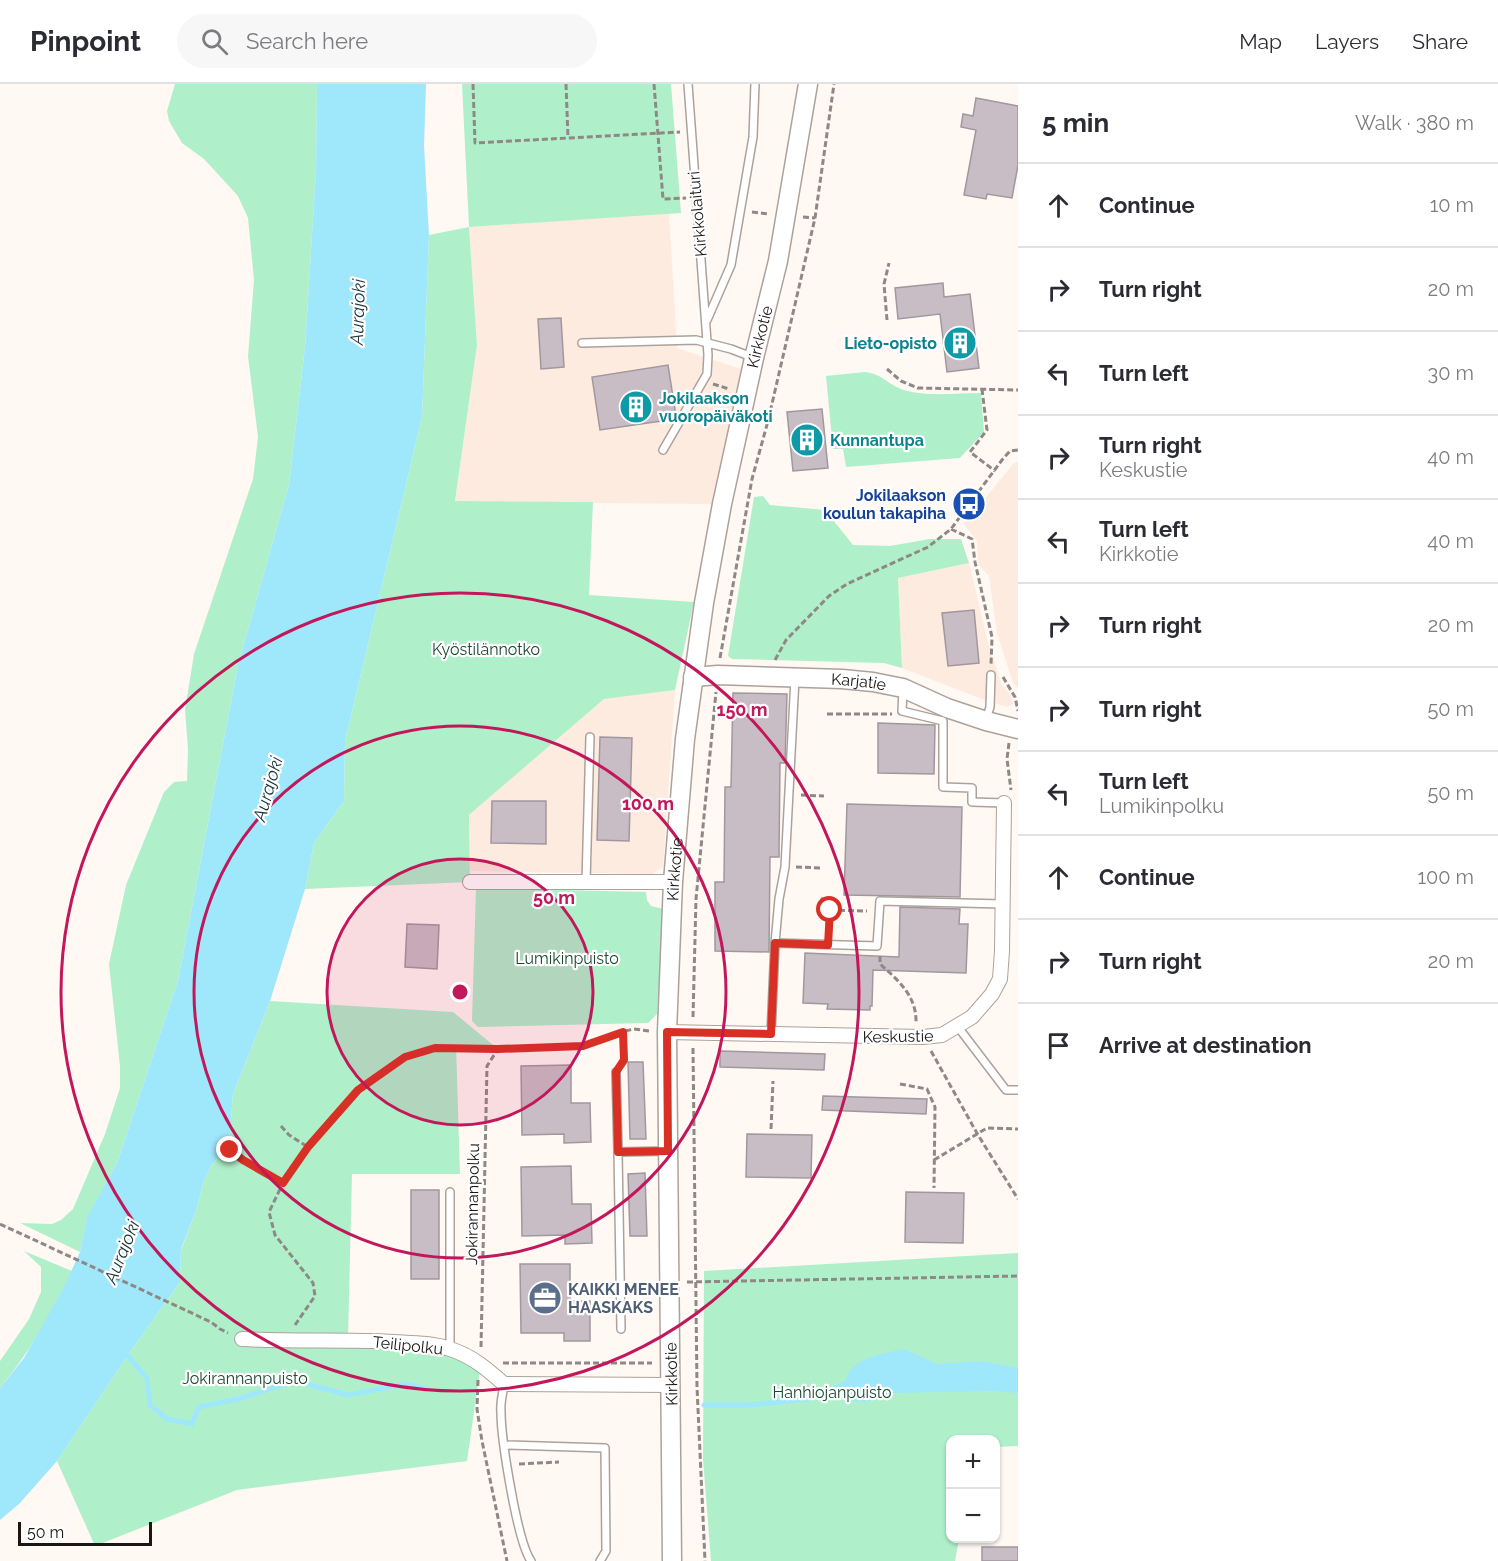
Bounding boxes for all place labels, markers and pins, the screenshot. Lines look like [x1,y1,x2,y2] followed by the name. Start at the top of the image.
[942,325,978,361] building icon: Lieto-opisto
[844,334,937,353] place label: Lieto-opisto
[618,389,654,425] building icon: Jokilaakson vuoropäiväkoti
[659,389,773,426] place label: Jokilaakson vuoropäiväkoti
[789,422,825,458] building icon: Kunnantupa
[830,431,924,450] place label: Kunnantupa
[823,486,946,523] place label: Jokilaakson koulun takapiha
[951,486,987,522] bus stop icon: Jokilaakson koulun takapiha
[450,982,470,1002] centre of rings
[527,1280,563,1316] office icon: KAIKKI MENEE HAASKAKS
[568,1280,679,1317] place label: KAIKKI MENEE HAASKAKS

